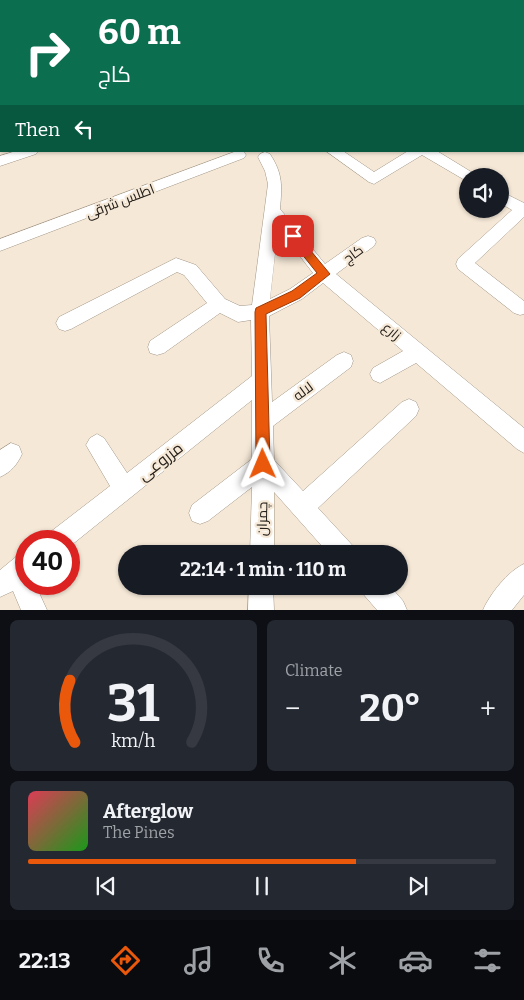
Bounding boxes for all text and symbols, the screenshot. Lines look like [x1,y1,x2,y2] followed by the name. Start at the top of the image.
[98,11,181,53] text: 60 m
[15,20,80,85] icon: right
[98,61,131,88] text: کاج
[70,115,98,143] icon: left
[15,118,60,141] text: Then
[459,168,509,218] map controls
[459,168,509,218] button: sound
[83,181,157,222] street label: اطلس شرقی
[272,215,314,257] pin
[279,222,307,250] icon: arrive
[340,241,367,267] street label: کاج
[379,319,404,344] street label: زارع
[290,378,317,404] street label: لاله
[236,437,288,489] position arrow
[134,438,187,486] street label: مزروعی
[254,502,272,536] street label: چمران
[15,530,80,595] speed limit sign: 40
[180,558,346,581] text: 22:14 · 1 min · 110 m
[285,661,343,680] text: Climate
[107,672,160,735] text: 31
[359,685,421,731] text: 20°
[285,692,300,725] text: −
[480,692,496,725] text: +
[111,730,156,752] text: km/h
[103,800,193,823] text: Afterglow
[103,823,175,842] text: The Pines
[92,872,120,900] icon: previous
[248,872,276,900] icon: pause
[404,872,432,900] icon: next
[108,943,143,978] icon: directions
[181,943,216,978] icon: music
[253,943,288,978] icon: phone
[325,943,360,978] icon: climate
[398,943,433,978] icon: car
[470,943,505,978] icon: filters
[19,947,71,974] text: 22:13

